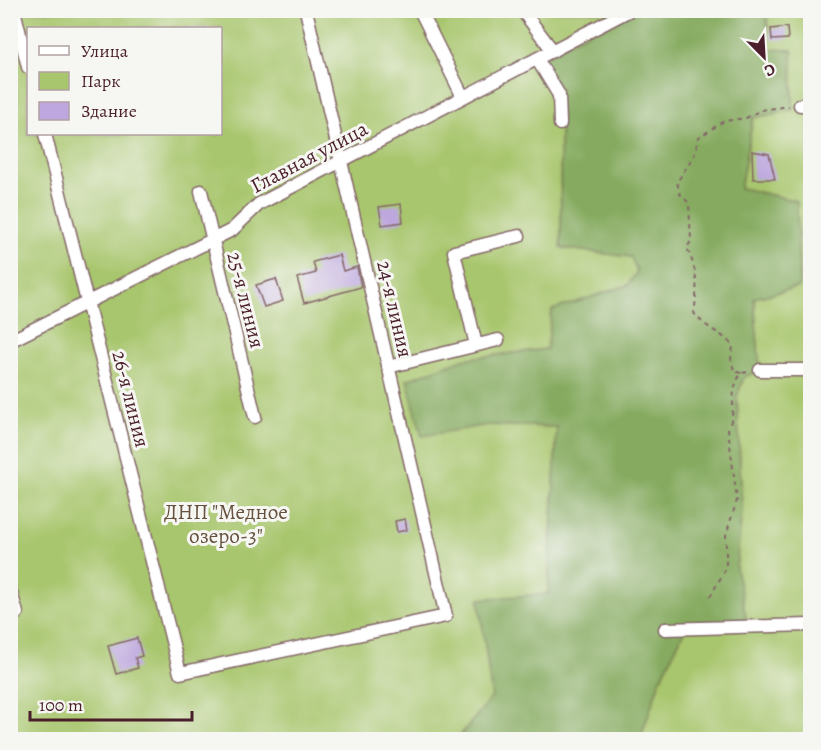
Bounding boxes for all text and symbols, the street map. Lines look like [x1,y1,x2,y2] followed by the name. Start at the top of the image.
[27,27,222,135] legend
[734,27,794,87] north arrow
[81,39,129,63] text: Улица
[761,58,779,82] text: С
[81,69,121,93] text: Парк
[81,99,137,123] text: Здание
[245,114,373,200] street label: Главная улица
[221,249,271,351] street label: 25-я линия
[370,258,420,360] street label: 24-я линия
[105,348,157,450] street label: 26-я линия
[164,498,288,550] park label: ДНП "Медное озеро-3"
[30,684,192,722] scale bar
[39,693,83,717] text: 100 m

